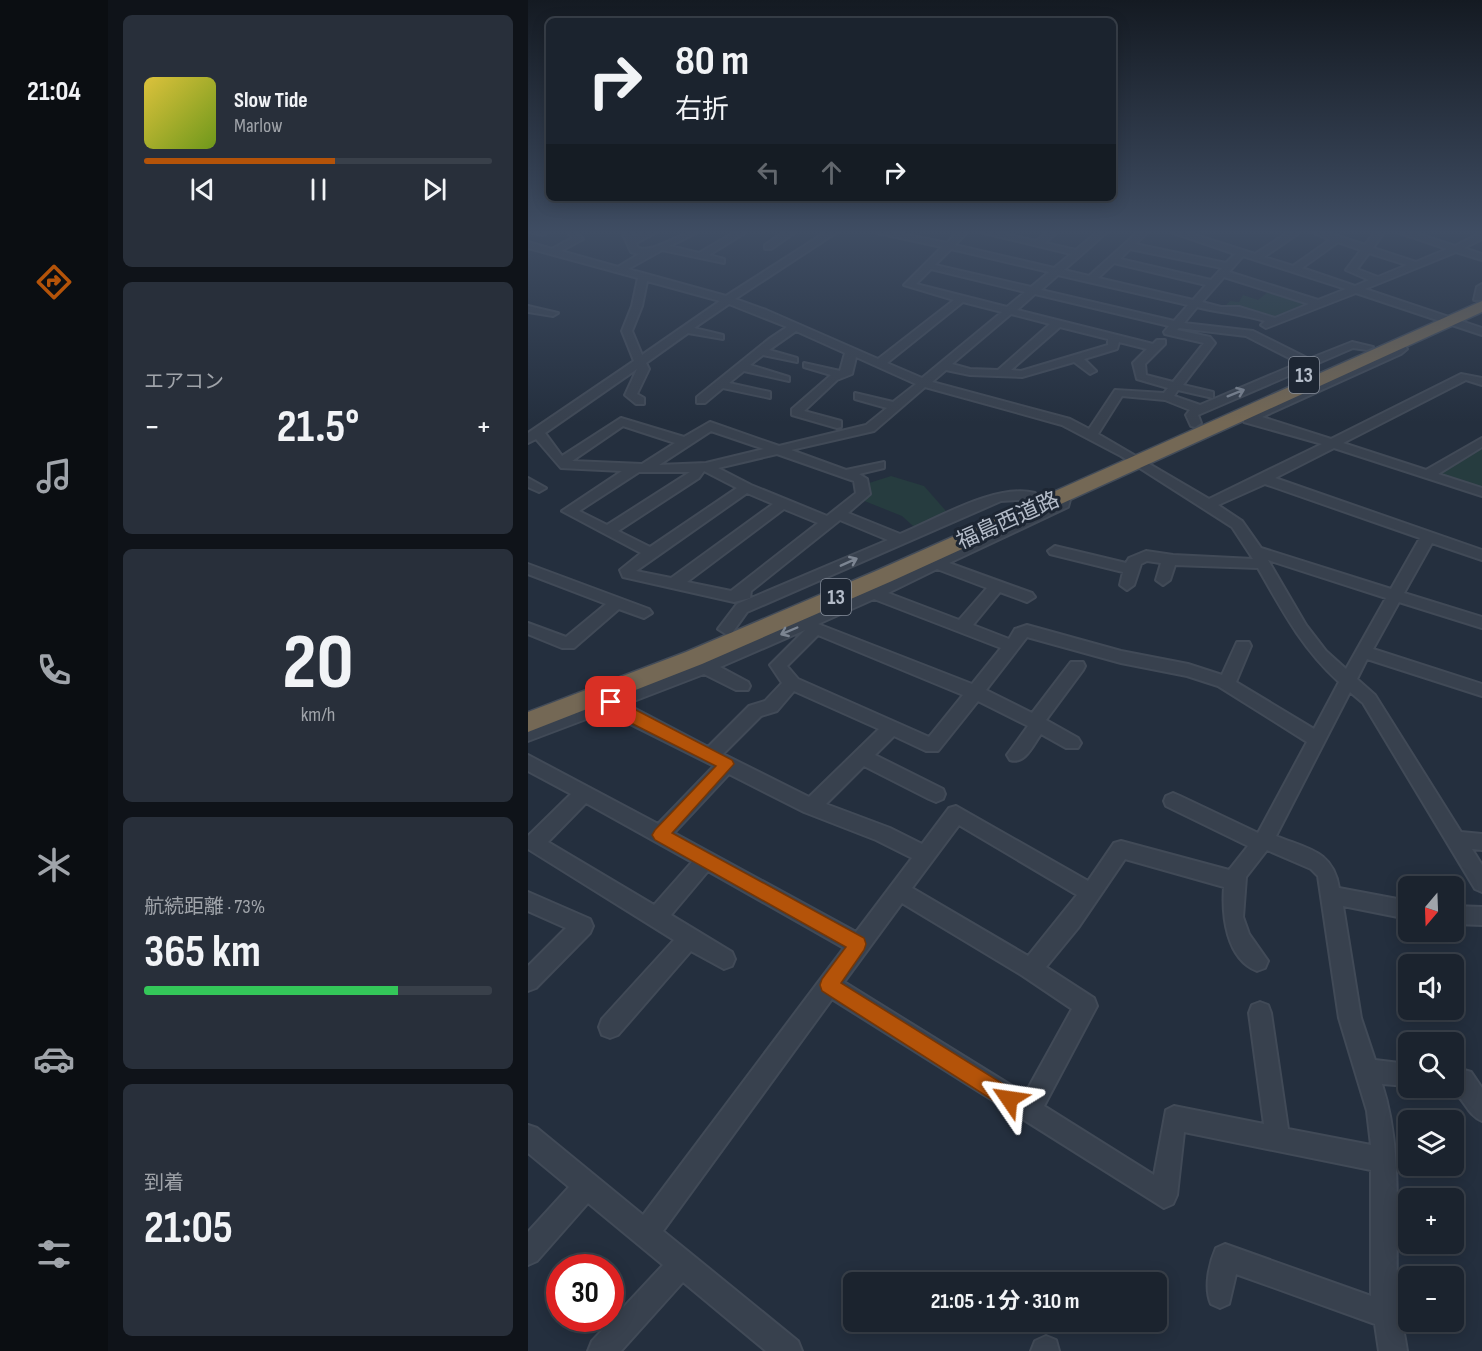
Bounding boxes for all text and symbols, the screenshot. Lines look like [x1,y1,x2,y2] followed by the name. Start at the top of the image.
[675,36,749,87] text: 80 m
[576,42,654,120] icon: right
[27,76,81,108] text: 21:04
[234,87,308,114] text: Slow Tide
[675,94,729,126] text: 右折
[234,114,282,138] text: Marlow
[752,156,785,189] icon: left
[815,156,848,189] icon: ahead
[878,156,911,189] icon: right
[186,173,219,206] icon: previous
[302,173,335,206] icon: pause
[418,173,451,206] icon: next
[33,261,75,303] icon: directions
[1289,357,1319,393] road number: 13
[144,370,224,394] text: エアコン
[1226,387,1245,398] one-way arrow
[277,400,359,455] text: 21.5°
[144,407,160,447] text: −
[476,407,492,447] text: +
[33,455,75,497] icon: music
[952,486,1064,556] street label: 福島西道路
[840,556,858,567] one-way arrow
[821,579,851,615] road number: 13
[282,617,354,710] text: 20
[780,626,798,637] one-way arrow
[33,649,75,691] icon: phone
[585,676,636,727] pin
[594,685,627,718] icon: arrive
[301,703,335,727] text: km/h
[33,844,75,886] icon: climate
[1398,876,1464,942] north arrow
[1398,876,1464,1332] map controls
[144,895,265,919] text: 航続距離 · 73%
[144,925,261,980] text: 365 km
[1398,954,1464,1020] button: sound
[1398,1032,1464,1098] button: search
[33,1038,75,1080] icon: car
[977,1067,1041,1131] position arrow
[1398,1110,1464,1176] button: layers
[144,1171,184,1195] text: 到着
[1398,1188,1464,1254] button: +
[144,1201,233,1256] text: 21:05
[33,1233,75,1275] icon: filters
[546,1254,624,1332] speed limit sign: 30
[1398,1266,1464,1332] button: −
[931,1288,1079,1315] text: 21:05 · 1 分 · 310 m

